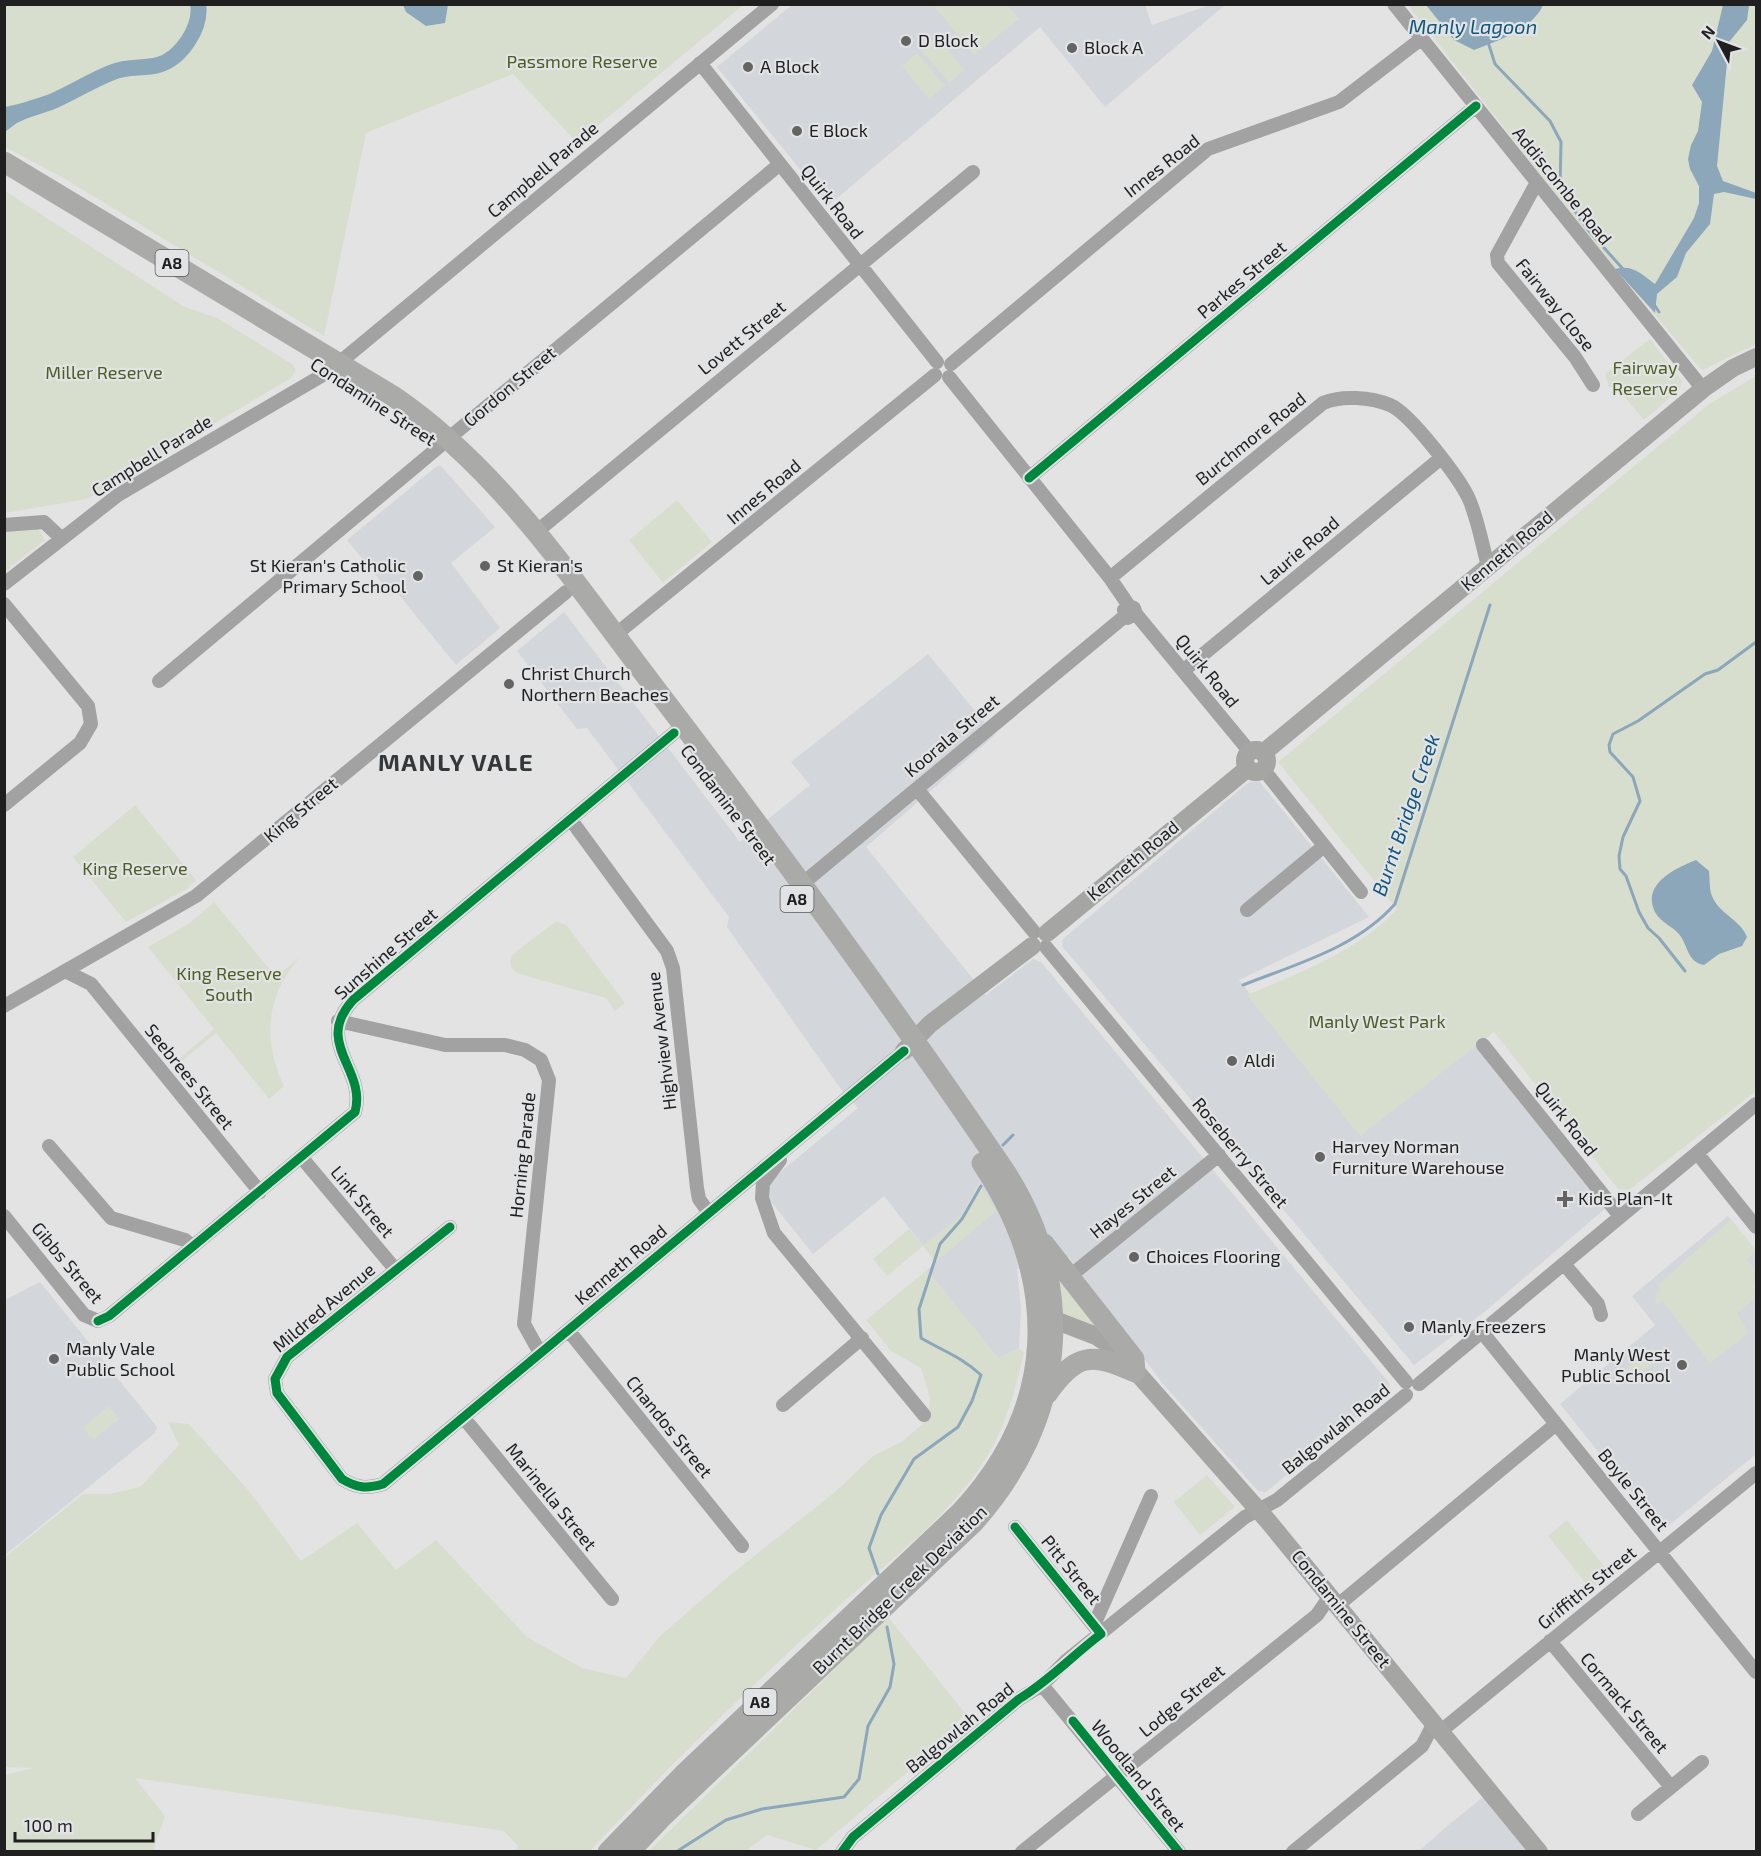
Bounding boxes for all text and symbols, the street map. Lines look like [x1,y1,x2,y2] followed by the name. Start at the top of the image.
[1689,12,1749,72] north arrow
[1409,14,1537,39] water label: Manly Lagoon
[1696,21,1718,42] text: N
[918,29,979,51] place label: D Block
[899,34,913,48] marker: D Block
[1084,36,1144,58] place label: Block A
[1065,41,1079,55] marker: Block A
[506,50,658,72] park label: Passmore Reserve
[760,55,819,77] place label: A Block
[741,60,755,74] marker: A Block
[482,116,602,222] street label: Campbell Parade
[809,119,868,141] place label: E Block
[1508,122,1617,249] street label: Addiscombe Road
[790,124,804,138] marker: E Block
[1119,129,1204,202] street label: Innes Road
[797,160,869,243] street label: Quirk Road
[1192,236,1290,323] street label: Parkes Street
[156,250,188,276] road number: A8
[1512,253,1600,355] street label: Fairway Close
[693,295,790,379] street label: Lovett Street
[459,341,560,431] street label: Gordon Street
[307,352,441,450] street label: Condamine Street
[1612,356,1678,399] park label: Fairway Reserve
[45,361,163,383] park label: Miller Reserve
[1191,387,1310,489] street label: Burchmore Road
[87,409,216,501] street label: Campbell Parade
[722,454,805,529] street label: Innes Road
[1456,505,1557,595] street label: Kenneth Road
[1255,511,1343,590] street label: Laurie Road
[250,554,407,597] place label: St Kieran's Catholic Primary School
[497,554,583,576] place label: St Kieran's
[478,559,492,573] marker: St Kieran's
[411,569,425,583] marker: St Kieran's Catholic Primary School
[1171,629,1244,712] street label: Quirk Road
[521,662,669,705] place label: Christ Church Northern Beaches
[502,677,516,691] marker: Christ Church Northern Beaches
[899,689,1003,781] street label: Koorala Street
[1366,731,1444,899] water label: Burnt Bridge Creek
[676,740,781,869] street label: Condamine Street
[378,747,534,776] district label: MANLY VALE
[259,772,342,846] street label: King Street
[1082,815,1183,905] street label: Kenneth Road
[82,857,188,879] park label: King Reserve
[780,886,814,912] road number: A8
[329,903,441,1004] street label: Sunshine Street
[176,962,282,1005] park label: King Reserve South
[642,971,680,1111] street label: Highview Avenue
[1308,1010,1446,1032] park label: Manly West Park
[141,1019,239,1134] street label: Seebrees Street
[1244,1049,1275,1071] place label: Aldi
[1225,1054,1239,1068] marker: Aldi
[1531,1077,1603,1160] street label: Quirk Road
[504,1091,540,1219] street label: Horning Parade
[1188,1093,1294,1212] street label: Roseberry Street
[1332,1135,1505,1178] place label: Harvey Norman Furniture Warehouse
[1313,1150,1327,1164] marker: Harvey Norman Furniture Warehouse
[1085,1160,1180,1243] street label: Hayes Street
[326,1161,399,1242] street label: Link Street
[1578,1187,1673,1209] place label: Kids Plan-It
[1556,1190,1574,1208] marker: Kids Plan-It
[27,1217,108,1308] street label: Gibbs Street
[570,1219,671,1309] street label: Kenneth Road
[1146,1245,1281,1267] place label: Choices Flooring
[1127,1250,1141,1264] marker: Choices Flooring
[268,1258,379,1356] street label: Mildred Avenue
[1421,1315,1546,1337] place label: Manly Freezers
[1402,1320,1416,1334] marker: Manly Freezers
[66,1337,176,1380] place label: Manly Vale Public School
[1561,1343,1671,1386] place label: Manly West Public School
[47,1352,61,1366] marker: Manly Vale Public School
[1675,1358,1689,1372] marker: Manly West Public School
[622,1371,718,1482] street label: Chandos Street
[1277,1378,1394,1478] street label: Balgowlah Road
[502,1438,602,1555] street label: Marinella Street
[1594,1444,1674,1535] street label: Boyle Street
[808,1500,991,1678] street label: Burnt Bridge Creek Deviation
[1037,1530,1106,1609] street label: Pitt Street
[1533,1541,1640,1634] street label: Griffiths Street
[1287,1545,1396,1672] street label: Condamine Street
[1576,1647,1674,1757] street label: Cormack Street
[1134,1659,1229,1741] street label: Lodge Street
[901,1677,1018,1777] street label: Balgowlah Road
[744,1689,777,1715] road number: A8
[1087,1715,1191,1836] street label: Woodland Street
[15,1805,153,1843] scale bar
[24,1814,73,1836] text: 100 m

